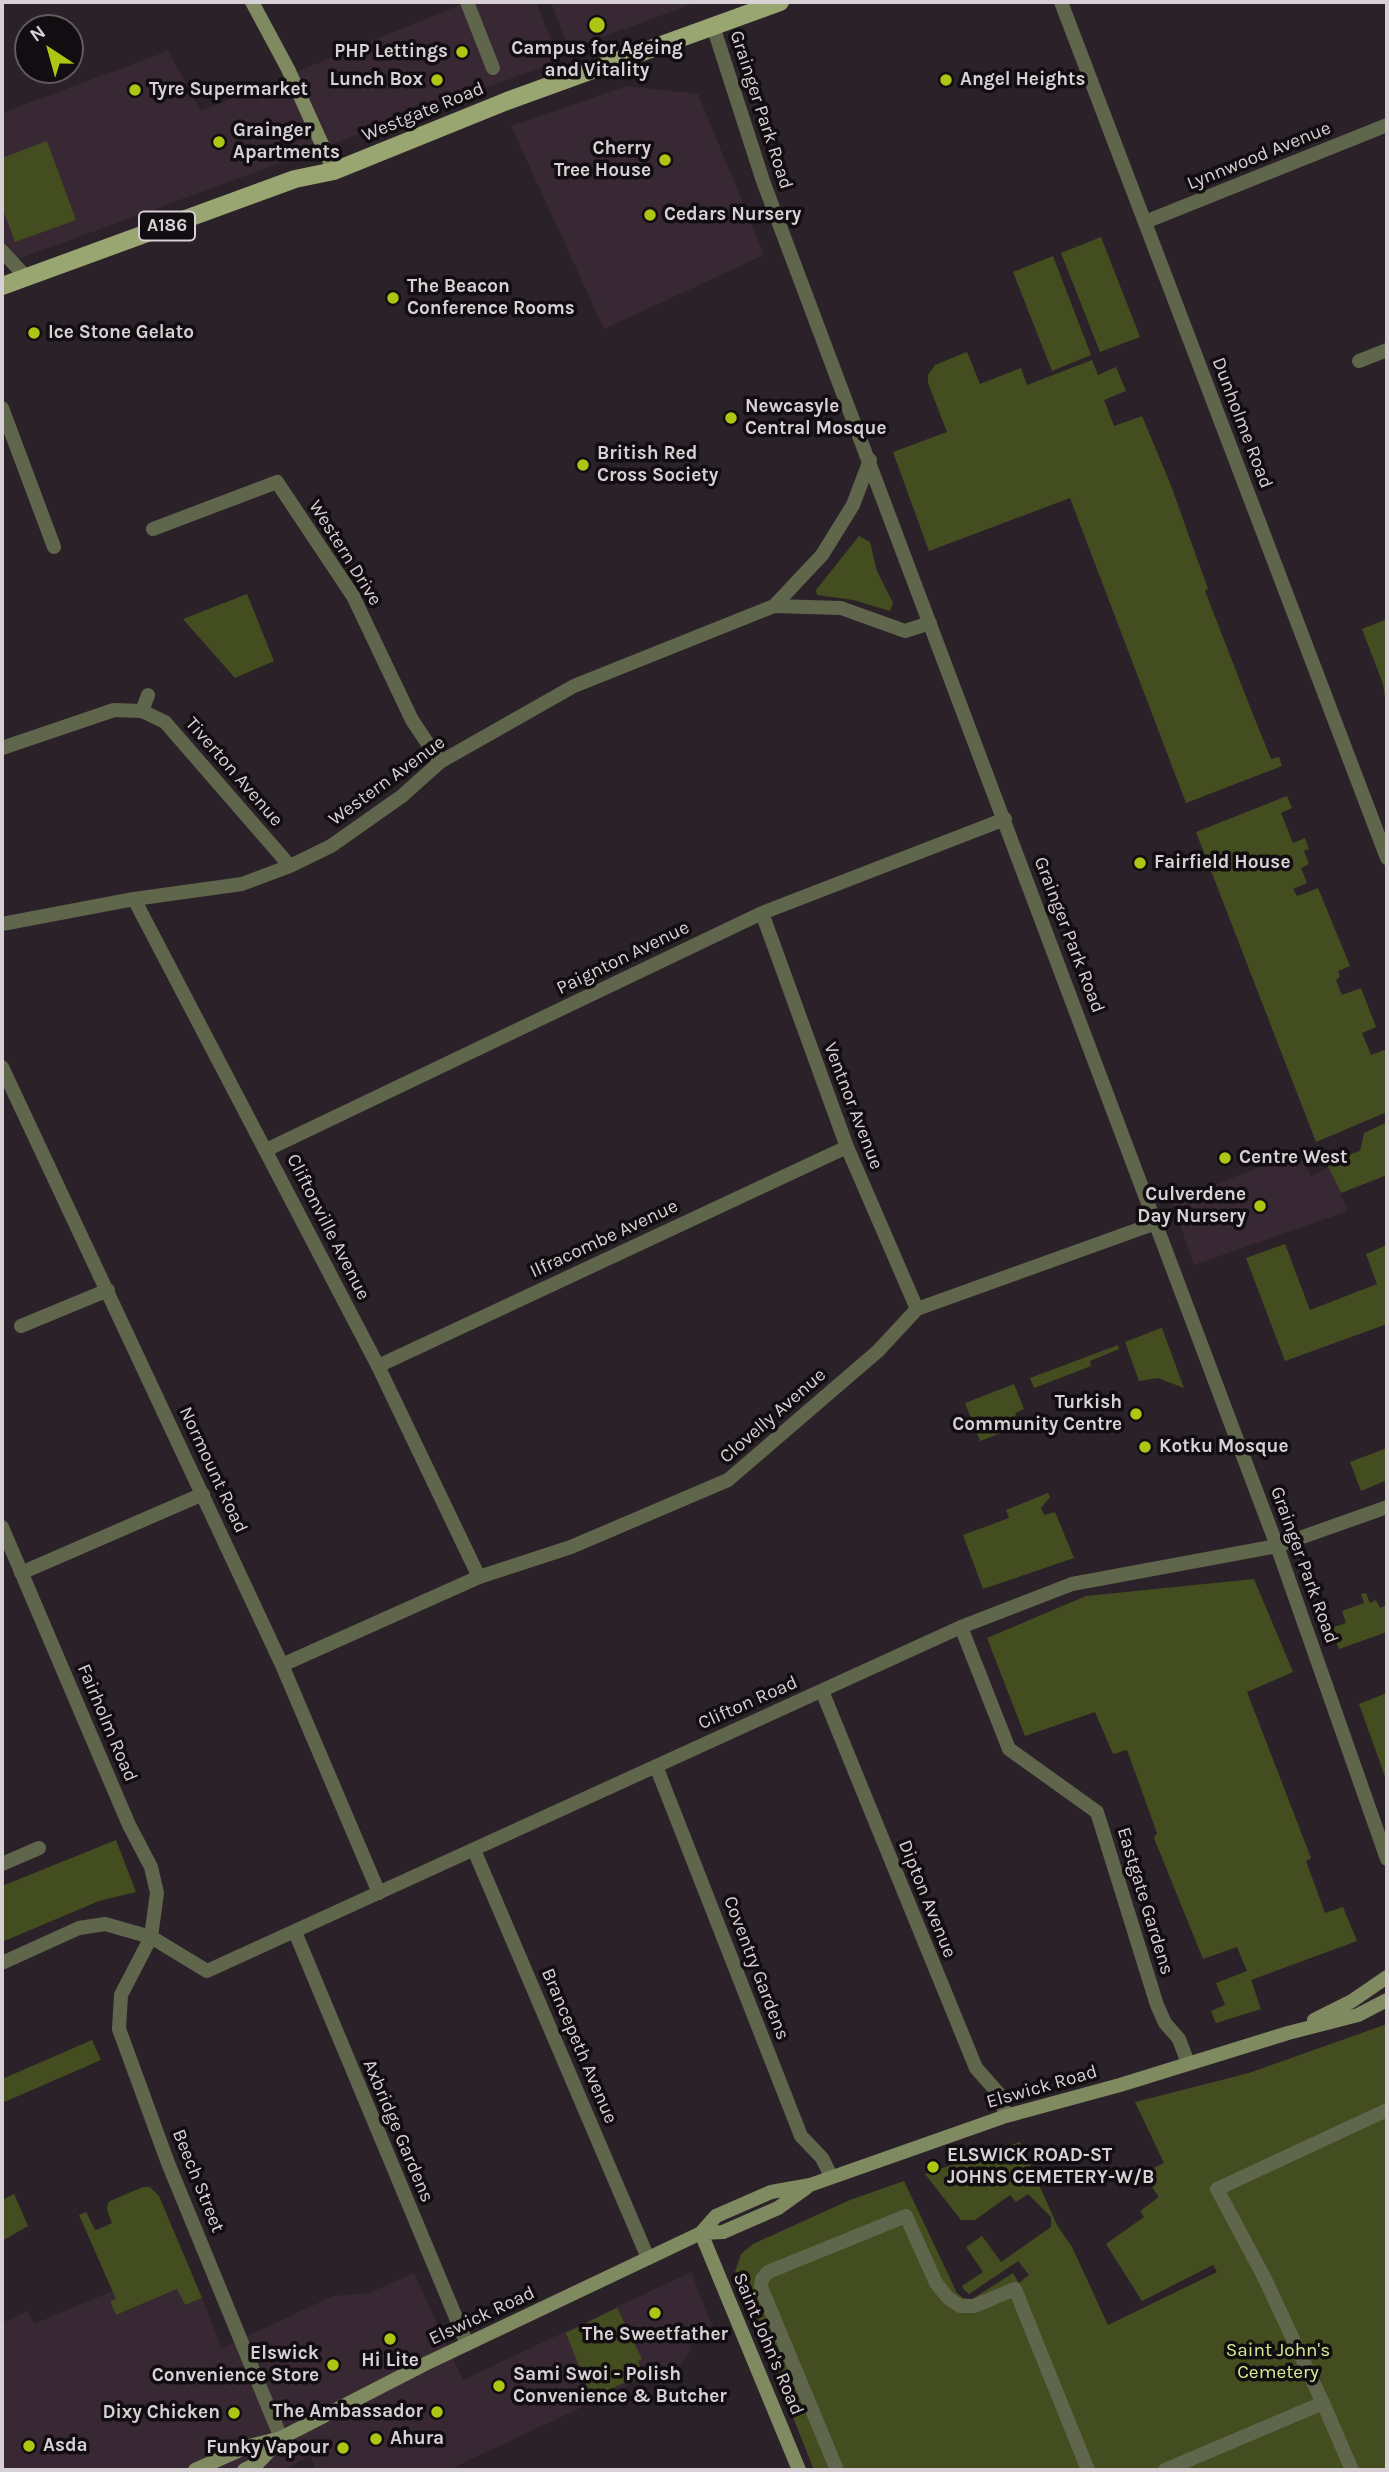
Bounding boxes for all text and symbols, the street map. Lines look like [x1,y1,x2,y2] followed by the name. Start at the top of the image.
[14,14,84,84] north arrow
[587,15,607,35] marker: Campus for Ageing and Vitality
[26,21,50,47] text: N
[725,28,797,192] street label: Grainger Park Road
[511,38,683,82] place label: Campus for Ageing and Vitality
[334,41,448,63] place label: PHP Lettings
[454,44,470,60] marker: PHP Lettings
[330,69,423,91] place label: Lunch Box
[960,69,1086,91] place label: Angel Heights
[429,72,445,88] marker: Lunch Box
[938,72,954,88] marker: Angel Heights
[359,77,487,147] street label: Westgate Road
[149,79,308,101] place label: Tyre Supermarket
[127,82,143,98] marker: Tyre Supermarket
[1184,117,1334,195] street label: Lynnwood Avenue
[233,120,340,164] place label: Grainger Apartments
[211,134,227,150] marker: Grainger Apartments
[554,138,651,182] place label: Cherry Tree House
[657,152,673,168] marker: Cherry Tree House
[664,204,801,226] place label: Cedars Nursery
[642,207,658,223] marker: Cedars Nursery
[139,211,195,240] road number: A186
[407,276,575,320] place label: The Beacon Conference Rooms
[385,290,401,306] marker: The Beacon Conference Rooms
[48,322,194,344] place label: Ice Stone Gelato
[26,325,42,341] marker: Ice Stone Gelato
[1207,354,1277,492] street label: Dunholme Road
[745,396,887,440] place label: Newcasyle Central Mosque
[723,410,739,426] marker: Newcasyle Central Mosque
[597,443,718,487] place label: British Red Cross Society
[575,457,591,473] marker: British Red Cross Society
[303,496,387,610] street label: Western Drive
[180,713,288,831] street label: Tiverton Avenue
[324,731,450,831] street label: Western Avenue
[1154,852,1290,874] place label: Fairfield House
[1029,854,1109,1016] street label: Grainger Park Road
[1132,855,1148,871] marker: Fairfield House
[553,916,693,1000] street label: Paignton Avenue
[818,1039,888,1173] street label: Ventnor Avenue
[1239,1147,1348,1169] place label: Centre West
[281,1150,375,1304] street label: Cliftonville Avenue
[1217,1150,1233,1166] marker: Centre West
[1137,1184,1246,1228] place label: Culverdene Day Nursery
[526,1195,682,1283] street label: Ilfracombe Avenue
[1252,1198,1268,1214] marker: Culverdene Day Nursery
[715,1364,831,1468] street label: Clovelly Avenue
[952,1392,1122,1436] place label: Turkish Community Centre
[174,1403,252,1537] street label: Normount Road
[1128,1406,1144,1422] marker: Turkish Community Centre
[1159,1436,1289,1458] place label: Kotku Mosque
[1137,1439,1153,1455] marker: Kotku Mosque
[1265,1483,1343,1647] street label: Grainger Park Road
[72,1661,142,1785] street label: Fairholm Road
[695,1671,801,1735] street label: Clifton Road
[1112,1825,1178,1977] street label: Eastgate Gardens
[893,1837,961,1961] street label: Dipton Avenue
[718,1893,794,2043] street label: Coventry Gardens
[536,1965,622,2127] street label: Brancepeth Avenue
[358,2056,438,2206] street label: Axbridge Gardens
[984,2060,1100,2114] street label: Elswick Road
[167,2126,229,2236] street label: Beech Street
[947,2145,1154,2189] place label: ELSWICK ROAD-ST JOHNS CEMETERY-W/B
[925,2159,941,2175] marker: ELSWICK ROAD-ST JOHNS CEMETERY-W/B
[728,2269,808,2419] street label: Saint John's Road
[425,2282,539,2350] street label: Elswick Road
[647,2305,663,2321] marker: The Sweetfather
[582,2324,728,2346] place label: The Sweetfather
[382,2331,398,2347] marker: Hi Lite
[1226,2340,1330,2384] park label: Saint John's Cemetery
[152,2343,319,2387] place label: Elswick Convenience Store
[361,2350,419,2372] place label: Hi Lite
[325,2357,341,2373] marker: Elswick Convenience Store
[513,2364,727,2408] place label: Sami Swoi - Polish Convenience & Butcher
[491,2378,507,2394] marker: Sami Swoi - Polish Convenience & Butcher
[272,2401,423,2423] place label: The Ambassador
[103,2402,220,2424] place label: Dixy Chicken
[429,2404,445,2420] marker: The Ambassador
[226,2405,242,2421] marker: Dixy Chicken
[390,2428,444,2450] place label: Ahura
[368,2431,384,2447] marker: Ahura
[43,2435,88,2457] place label: Asda
[206,2437,329,2459] place label: Funky Vapour
[21,2438,37,2454] marker: Asda
[335,2440,351,2456] marker: Funky Vapour

